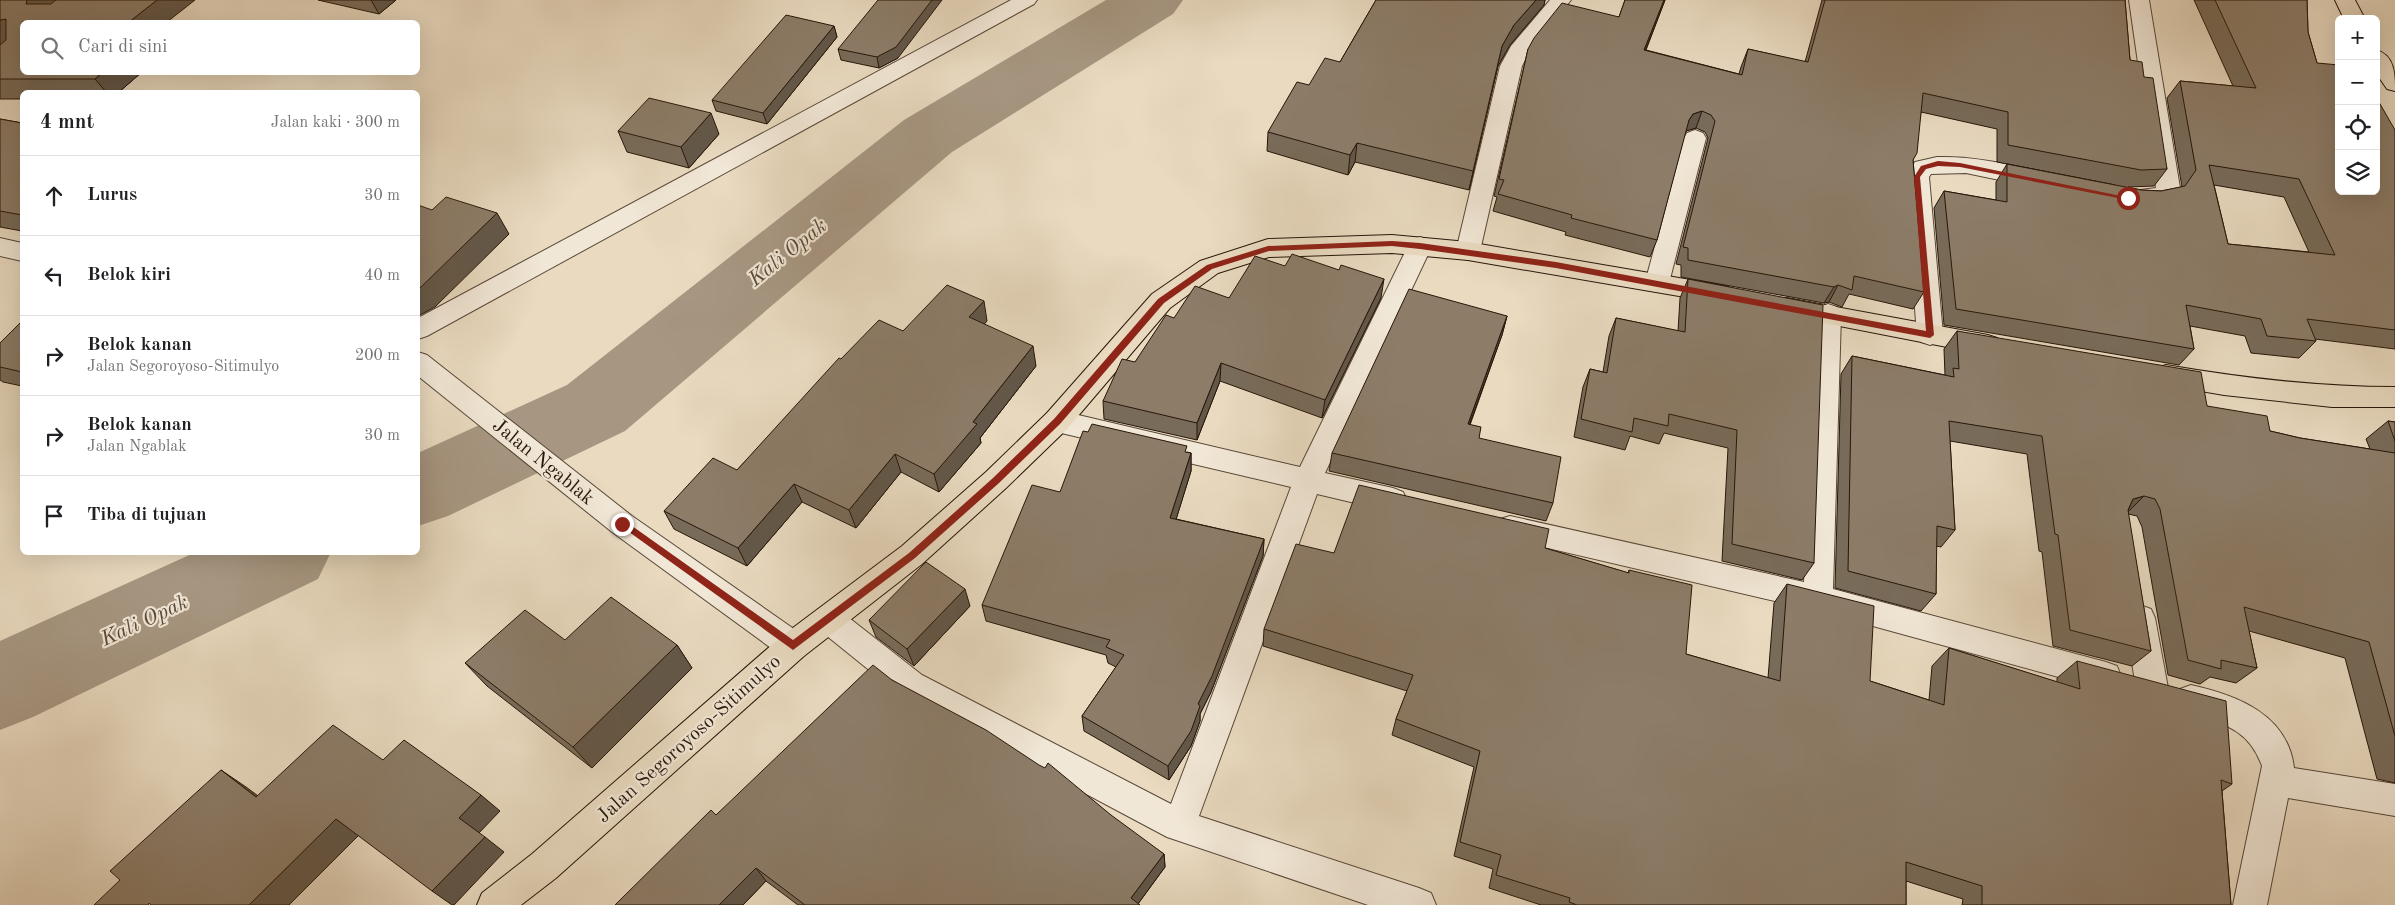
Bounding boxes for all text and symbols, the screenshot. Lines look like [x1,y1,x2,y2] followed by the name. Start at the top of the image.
[2335,15,2380,195] map controls
[2335,15,2380,60] button: +
[20,20,420,75] search box
[38,34,66,62] icon: search
[78,38,168,57] text: Cari di sini
[2335,60,2380,105] button: −
[2335,105,2380,150] button: locate
[40,112,94,133] text: 4 mnt
[271,115,400,131] text: Jalan kaki · 300 m
[2335,150,2380,195] button: layers
[40,182,68,210] icon: ahead
[87,186,137,205] text: Lurus
[2117,187,2140,210] route start
[364,188,400,204] text: 30 m
[744,215,831,292] water label: Kali Opak
[40,262,68,290] icon: left
[87,266,171,285] text: Belok kiri
[364,268,400,284] text: 40 m
[87,336,192,355] text: Belok kanan
[40,342,68,370] icon: right
[355,348,400,364] text: 200 m
[87,359,279,375] text: Jalan Segoroyoso-Sitimulyo
[87,416,192,435] text: Belok kanan
[488,416,597,509] street label: Jalan Ngablak
[40,422,68,450] icon: right
[364,428,400,444] text: 30 m
[87,439,187,455] text: Jalan Ngablak
[40,502,68,530] icon: arrive
[87,506,207,525] text: Tiba di tujuan
[611,513,634,536] route end
[97,592,192,651] water label: Kali Opak
[593,652,785,827] street label: Jalan Segoroyoso-Sitimulyo

